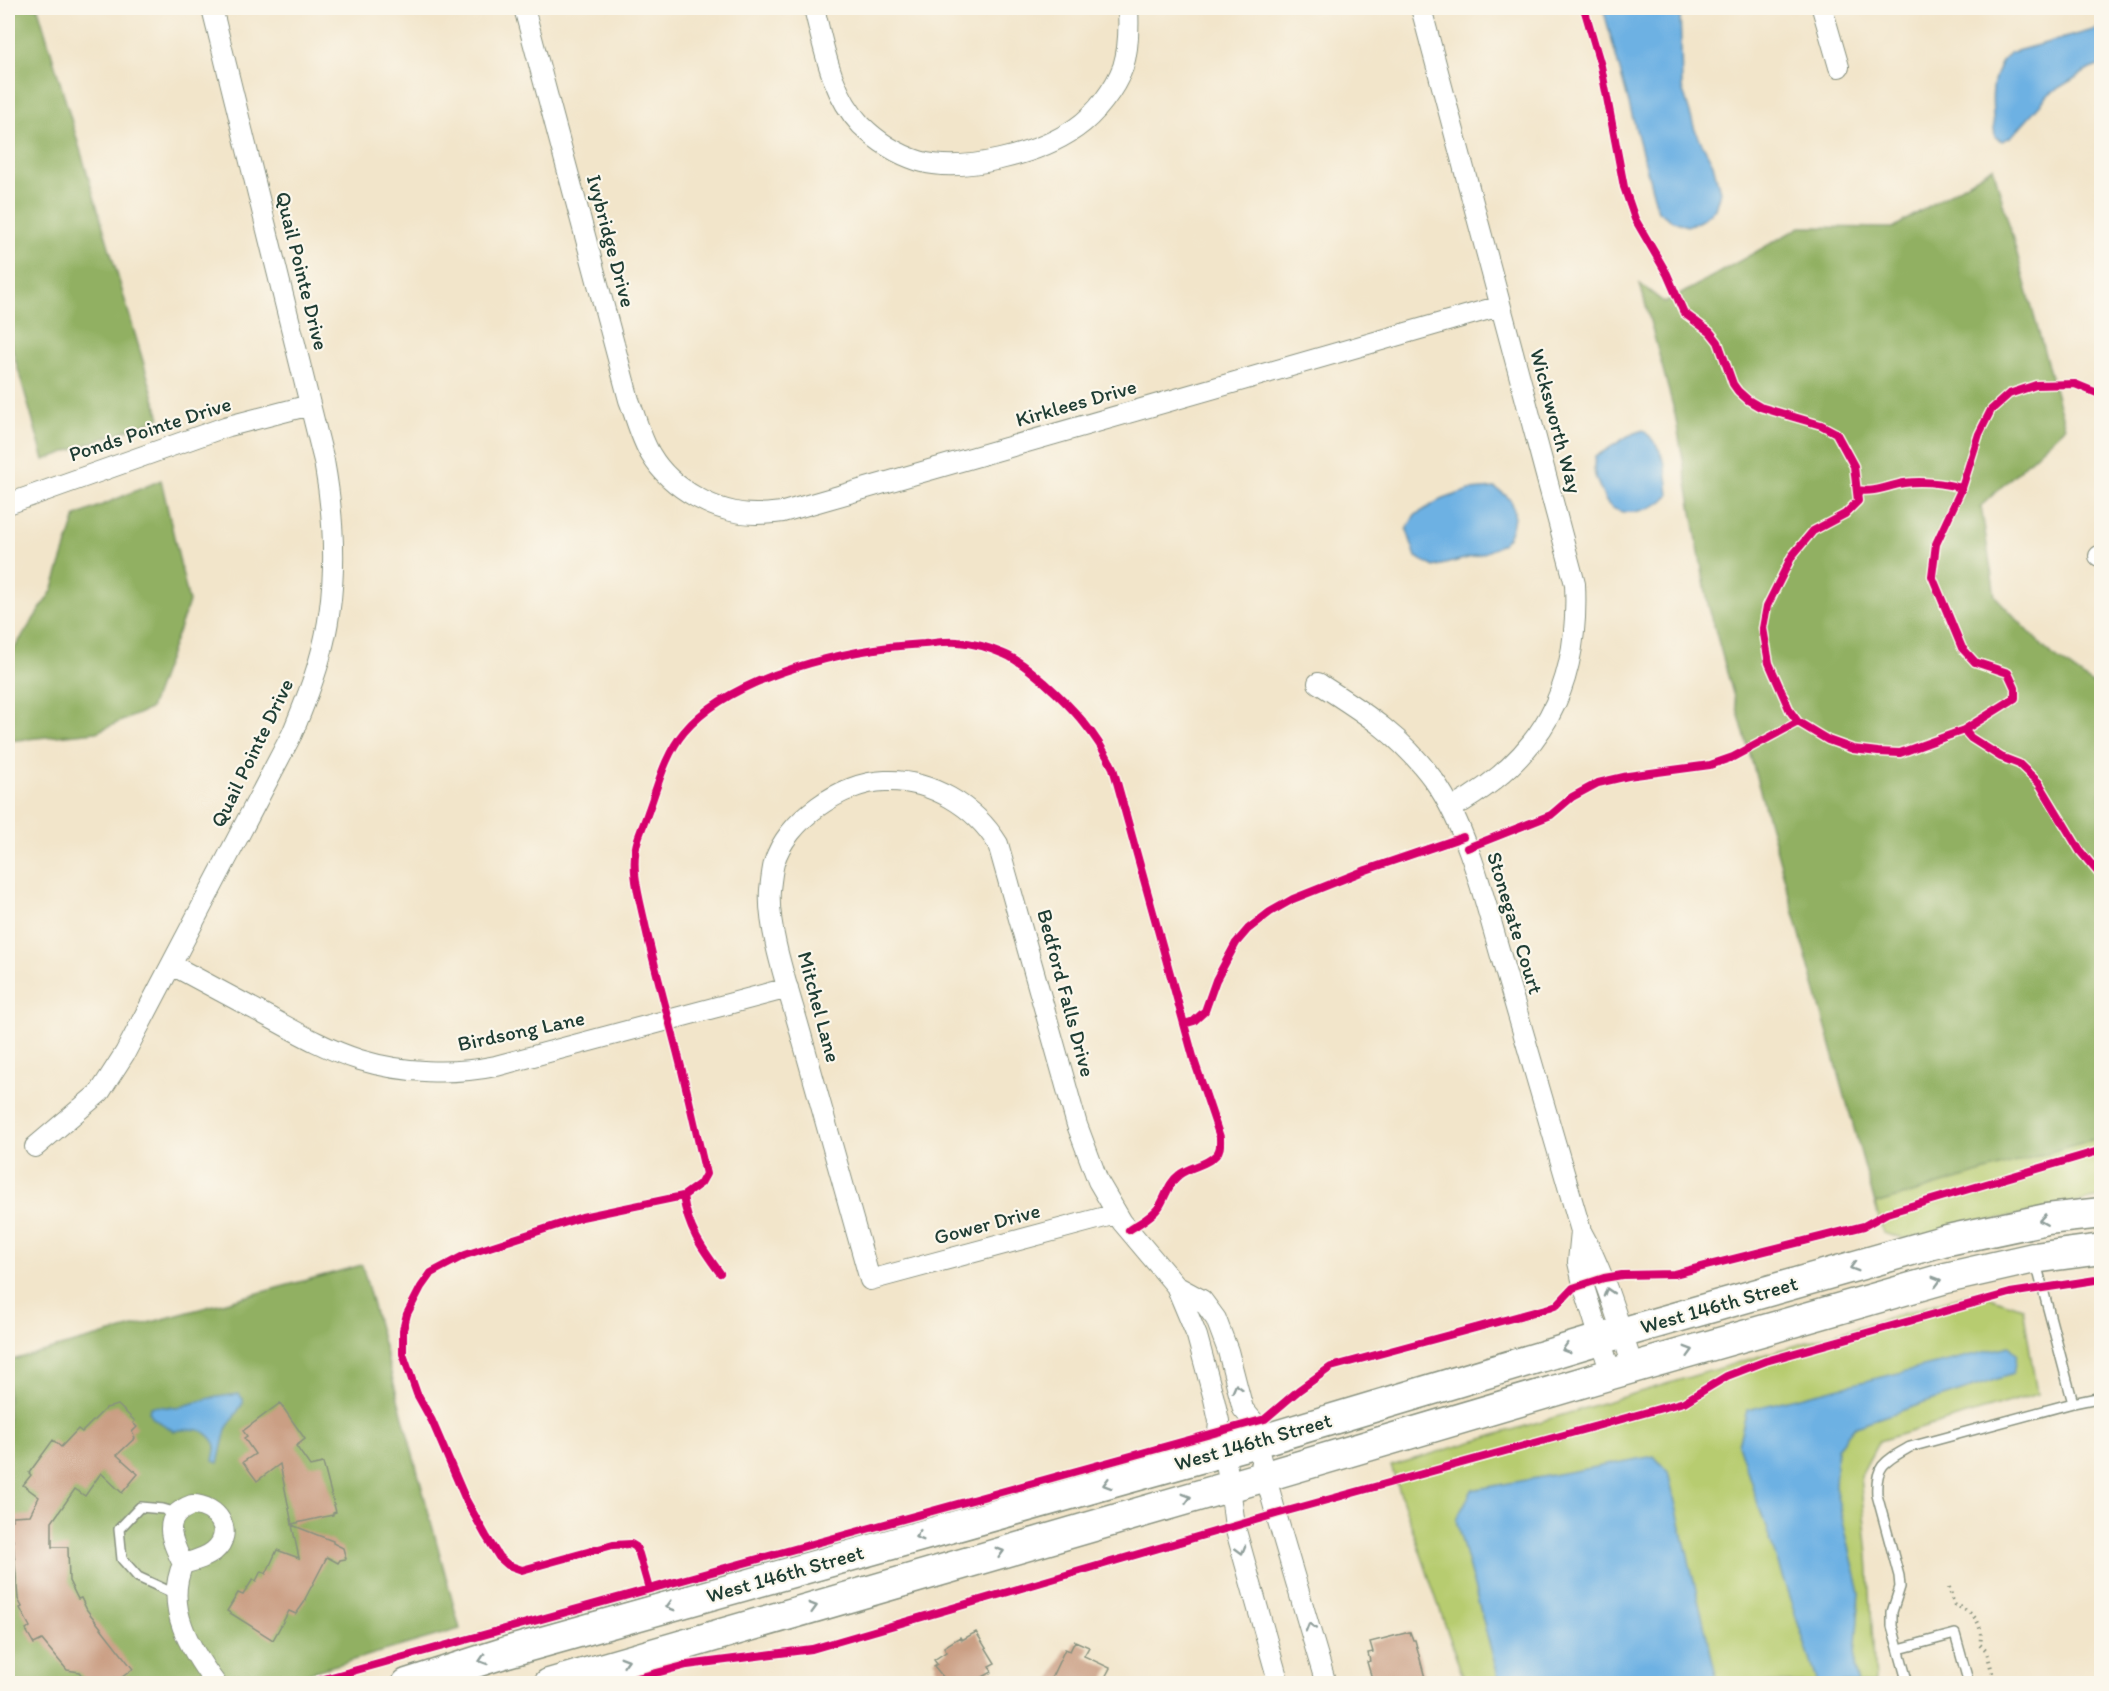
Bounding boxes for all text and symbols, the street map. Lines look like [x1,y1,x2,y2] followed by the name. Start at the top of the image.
[582,172,641,310] street label: Ivybridge Drive
[271,189,334,353] street label: Quail Pointe Drive
[1525,346,1588,496] street label: Wicksworth Way
[1012,373,1139,432] street label: Kirklees Drive
[65,390,234,467] street label: Ponds Pointe Drive
[205,674,298,831] street label: Quail Pointe Drive
[1482,849,1549,997] street label: Stonegate Court
[1032,906,1101,1079] street label: Bedford Falls Drive
[793,949,846,1065] street label: Mitchel Lane
[455,1005,587,1056] street label: Birdsong Lane
[931,1197,1043,1250] street label: Gower Drive
[2039,1214,2048,1226] one-way arrow
[1849,1260,1860,1272] one-way arrow
[1637,1270,1800,1339] street label: West 146th Street
[1932,1275,1942,1288] one-way arrow
[1603,1287,1615,1298] one-way arrow
[1561,1342,1572,1354] one-way arrow
[1683,1346,1694,1358] one-way arrow
[1232,1384,1245,1394] one-way arrow
[1171,1407,1334,1476] street label: West 146th Street
[1102,1476,1112,1489] one-way arrow
[1181,1493,1192,1505] one-way arrow
[914,1529,925,1541] one-way arrow
[703,1539,866,1608] street label: West 146th Street
[1234,1544,1246,1555] one-way arrow
[995,1547,1005,1560] one-way arrow
[666,1599,676,1611] one-way arrow
[807,1602,818,1614] one-way arrow
[1305,1622,1317,1633] one-way arrow
[478,1652,489,1665] one-way arrow
[620,1656,630,1668] one-way arrow

